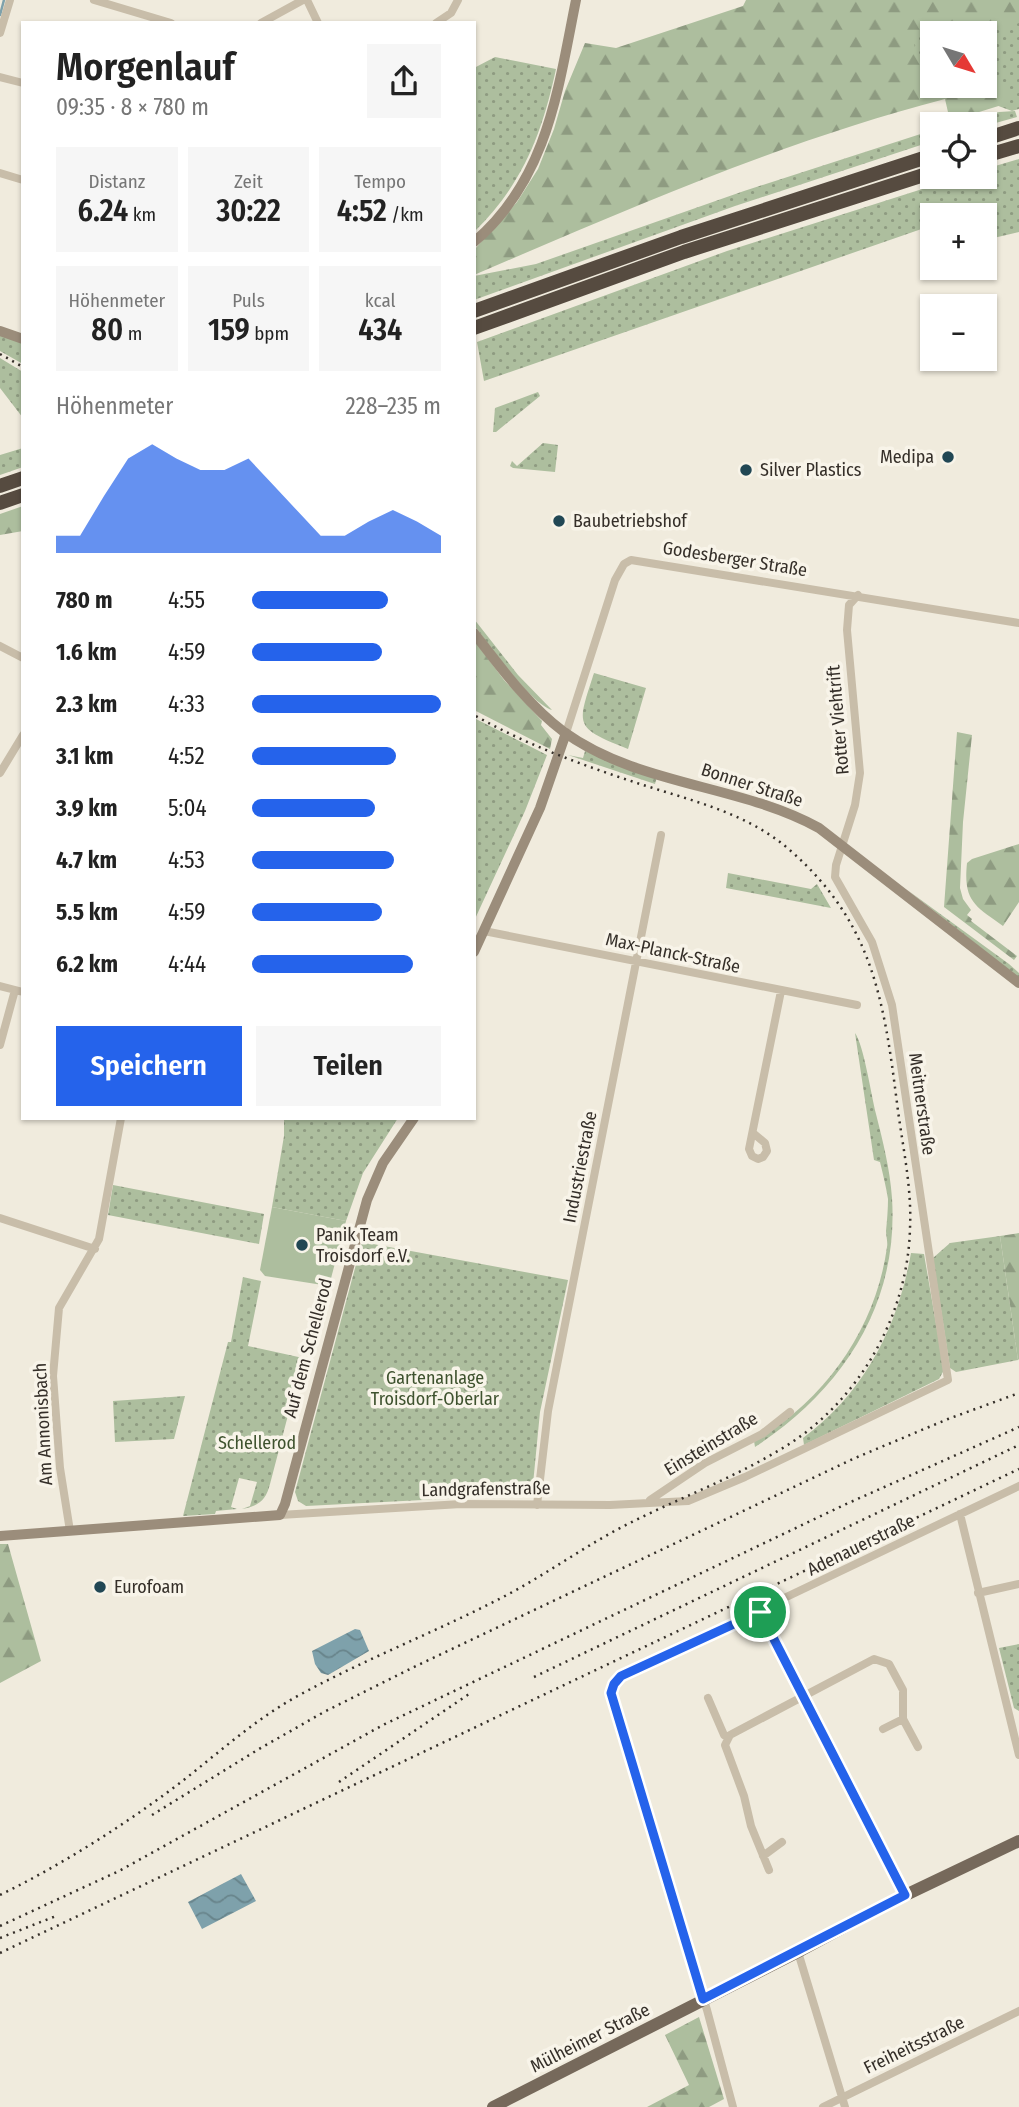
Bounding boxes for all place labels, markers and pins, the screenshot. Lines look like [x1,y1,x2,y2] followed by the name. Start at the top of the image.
[880,446,934,468] place label: Medipa
[940,449,956,465] marker: Medipa
[760,459,862,481] place label: Silver Plastics
[738,462,754,478] marker: Silver Plastics
[573,510,688,532] place label: Baubetriebshof
[551,513,567,529] marker: Baubetriebshof
[316,1224,410,1267] place label: Panik Team Troisdorf e.V.
[294,1237,310,1253] marker: Panik Team Troisdorf e.V.
[114,1576,184,1598] place label: Eurofoam
[92,1579,108,1595] marker: Eurofoam
[730,1582,790,1642] pin

